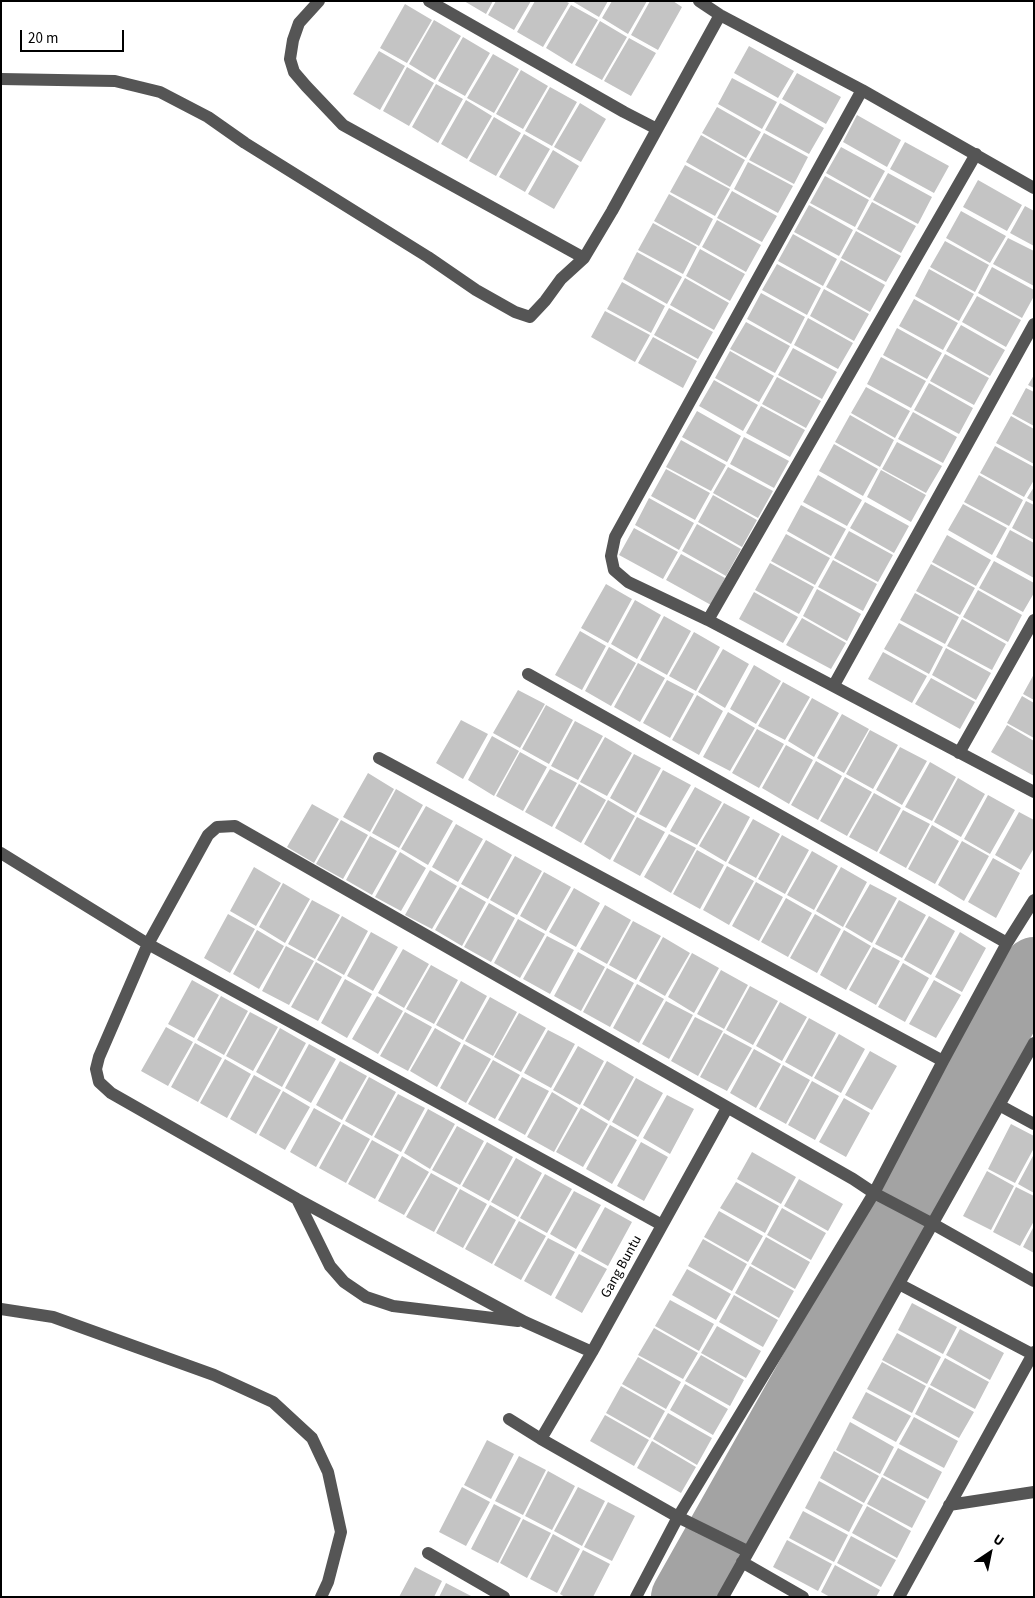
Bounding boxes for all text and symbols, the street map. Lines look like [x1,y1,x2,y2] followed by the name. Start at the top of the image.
[22,20,126,52] scale bar
[28,28,58,49] text: 20 m
[598,1233,646,1301] street label: Gang Buntu
[965,1528,1015,1578] north arrow
[989,1530,1008,1551] text: U

